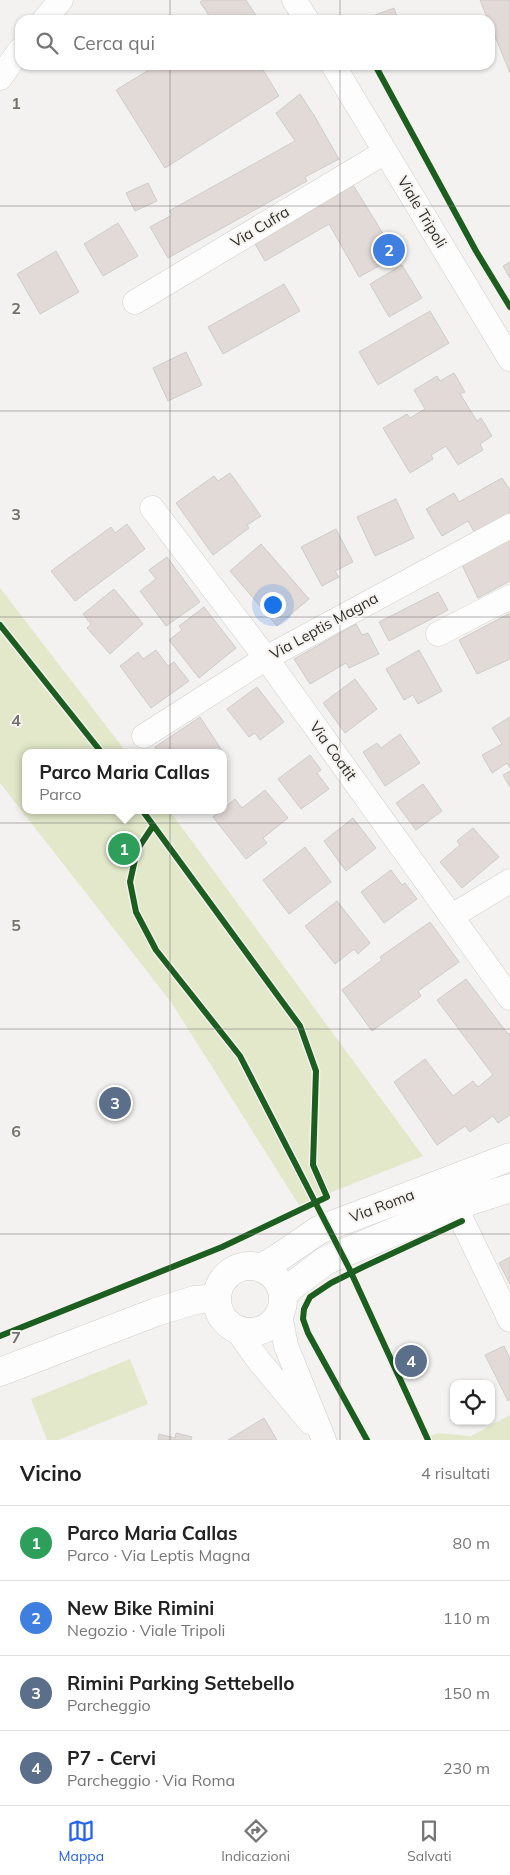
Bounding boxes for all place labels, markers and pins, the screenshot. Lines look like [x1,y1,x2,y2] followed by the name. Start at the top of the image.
[373,231,405,269] pin: 2
[108,830,140,868] pin: 1
[99,1084,131,1122] pin: 3
[395,1342,427,1380] pin: 4

